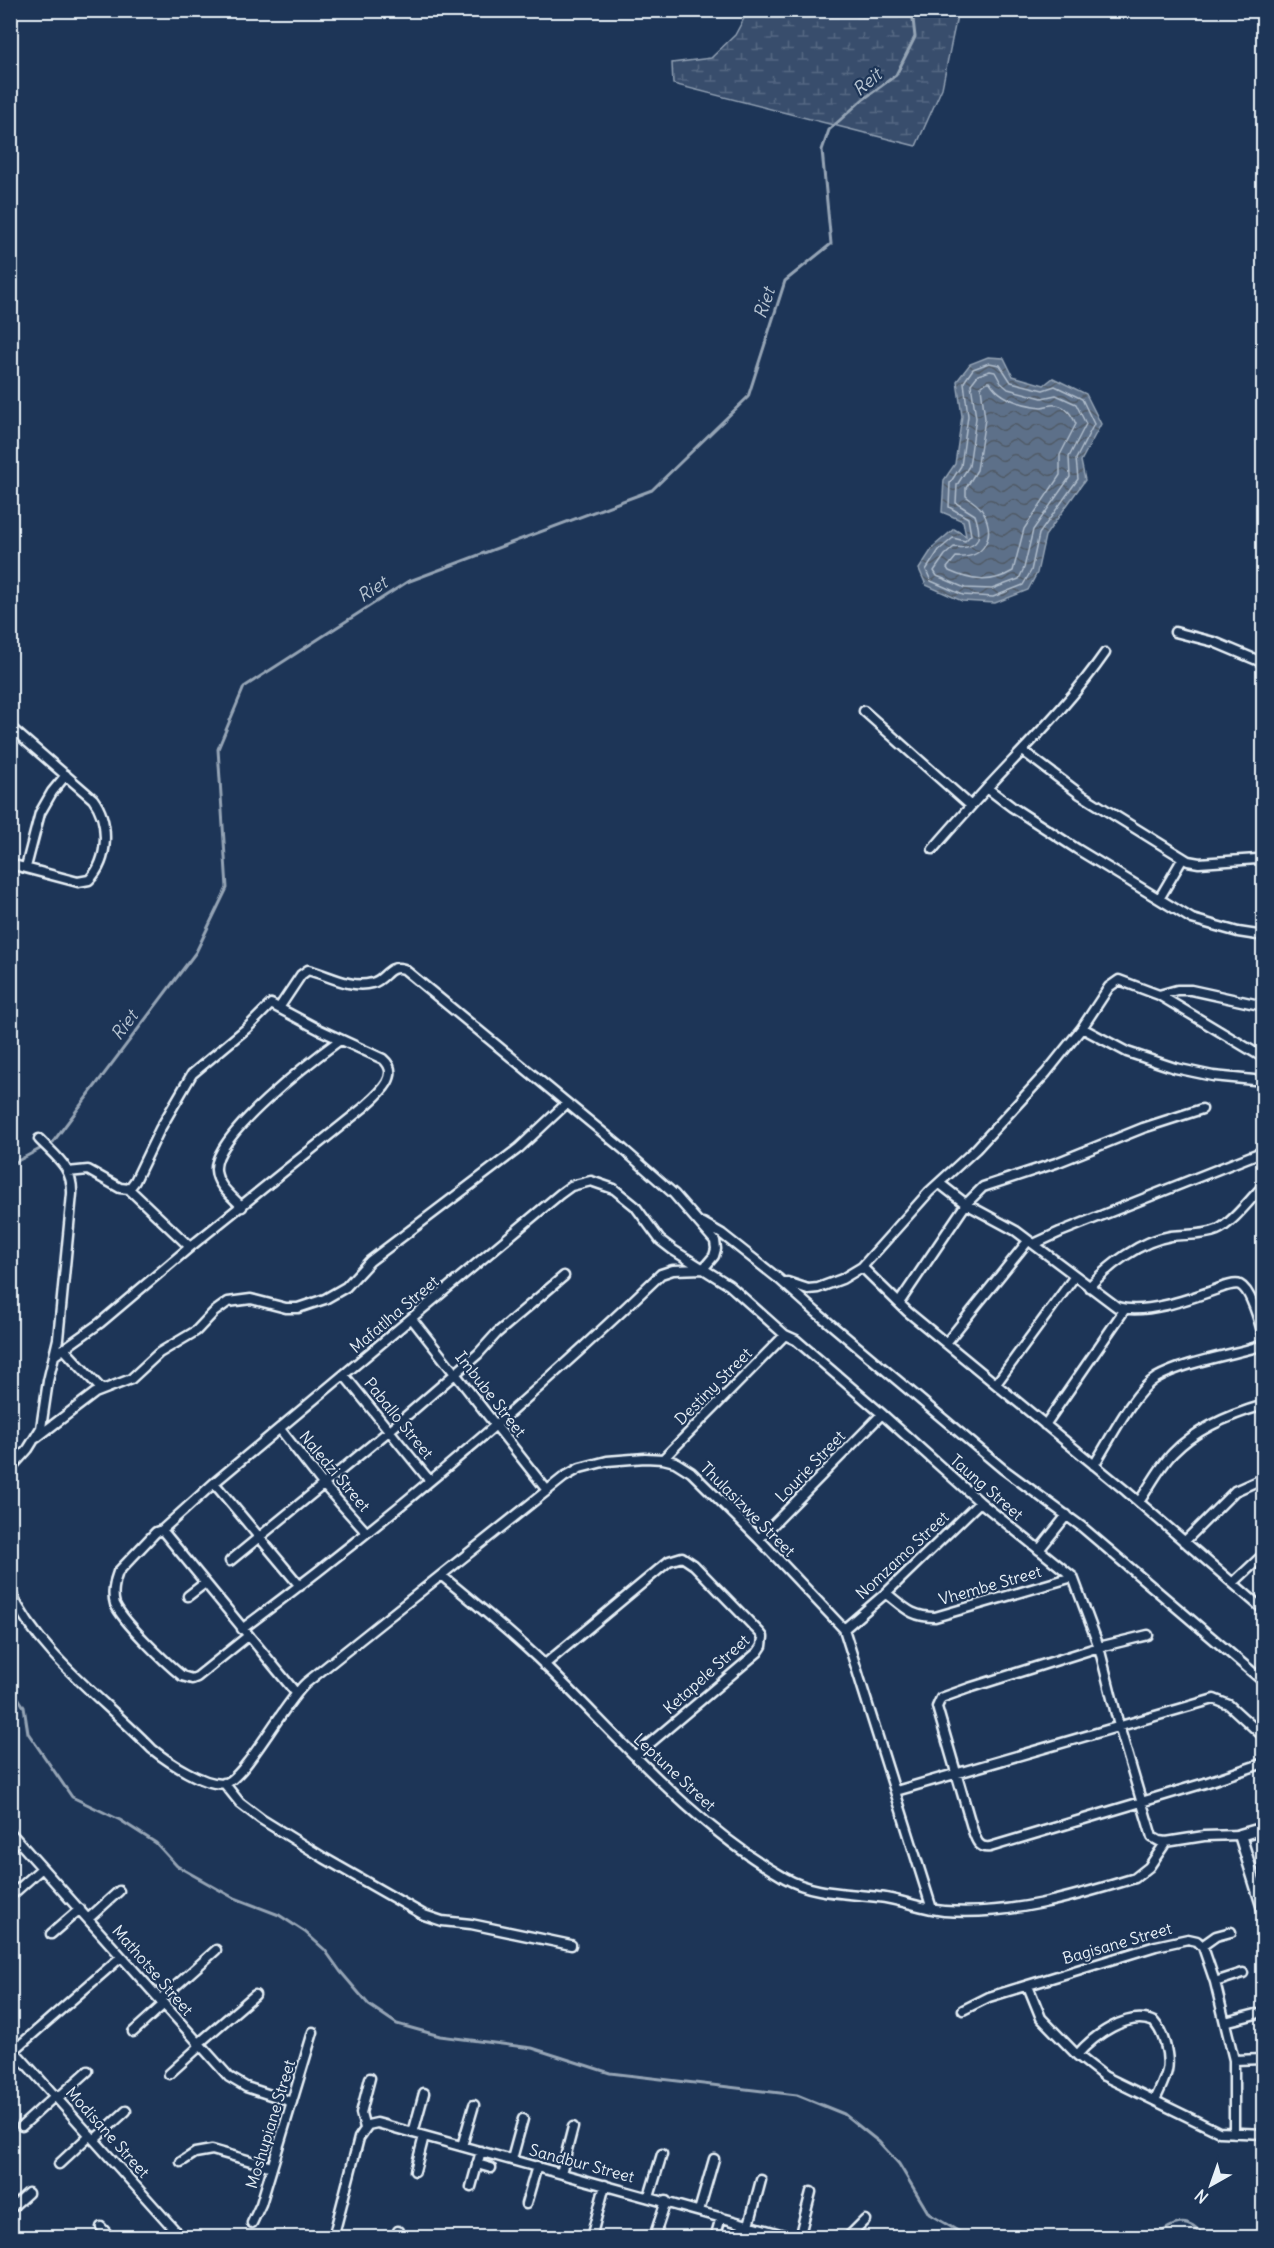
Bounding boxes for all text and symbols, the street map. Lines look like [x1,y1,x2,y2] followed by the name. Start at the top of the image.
[848,62,888,101] water label: Reit
[748,283,780,321] water label: Riet
[353,570,393,607] water label: Riet
[105,1004,144,1044] water label: Riet
[345,1271,443,1357] street label: Mafatlha Street
[670,1343,756,1429] street label: Destiny Street
[451,1347,531,1441] street label: Imbube Street
[360,1373,438,1463] street label: Paballo Street
[771,1425,850,1506] street label: Lourie Street
[295,1426,375,1516] street label: Naledzi Street
[946,1450,1028,1525] street label: Taung Street
[696,1457,800,1561] street label: Thulasizwe Street
[851,1506,953,1603] street label: Nomzamo Street
[936,1561,1044,1609] street label: Vhembe Street
[659,1630,754,1718] street label: Ketapele Street
[630,1729,721,1816] street label: Leptune Street
[1060,1918,1175,1968] street label: Bagisane Street
[108,1921,198,2020] street label: Mathotse Street
[241,2056,299,2191] street label: Moshupiane Street
[62,2082,155,2182] street label: Modisane Street
[527,2139,637,2187] street label: Sandbur Street
[1181,2155,1241,2215] north arrow
[1191,2185,1212,2208] text: N

